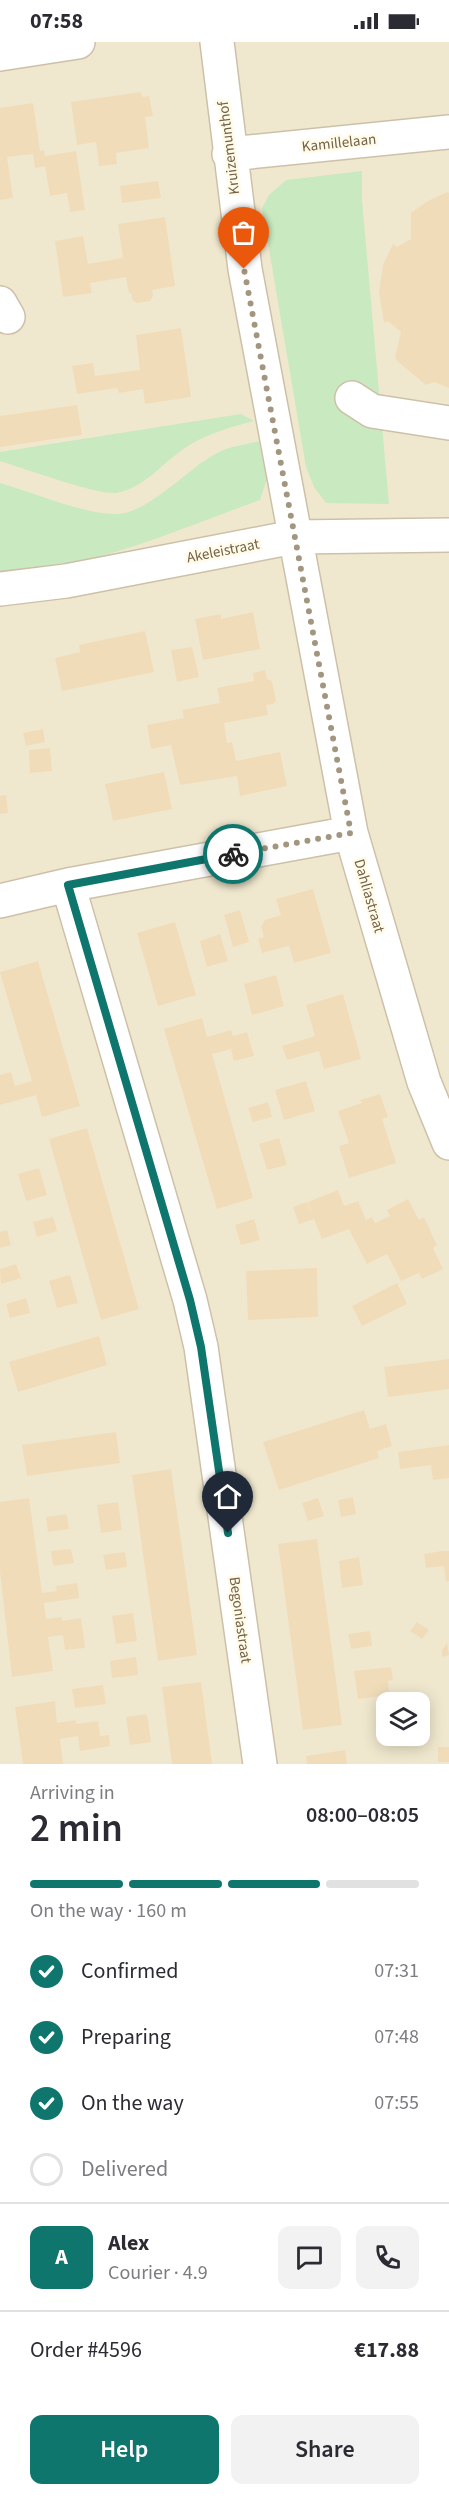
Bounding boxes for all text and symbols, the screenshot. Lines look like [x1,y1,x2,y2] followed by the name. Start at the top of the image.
[30,5,83,37] text: 07:58
[213,100,245,196] street label: Kruizemunthof
[301,129,377,157] street label: Kamillelaan
[218,207,269,269] pin
[227,216,260,249] icon: bag
[185,534,261,568] street label: Akeleistraat
[203,824,263,884] courier
[217,838,250,871] icon: bike
[348,857,390,935] street label: Dahliastraat
[202,1471,253,1533] pin
[211,1480,244,1513] icon: home
[224,1575,256,1665] street label: Begoniastraat
[376,1692,430,1746] map controls
[376,1692,430,1746] button: layers
[30,1779,115,1807] text: Arriving in
[306,1799,419,1831] text: 08:00–08:05
[30,1801,123,1857] text: 2 min
[30,1897,187,1925] text: On the way · 160 m
[30,1955,63,1988] icon: check
[81,1955,178,1987] text: Confirmed
[374,1957,419,1985] text: 07:31
[30,2021,63,2054] icon: check
[81,2021,171,2053] text: Preparing
[374,2023,419,2051] text: 07:48
[30,2087,63,2120] icon: check
[81,2087,184,2119] text: On the way
[374,2089,419,2117] text: 07:55
[81,2153,168,2185] text: Delivered
[278,2226,341,2289] button: chat
[356,2226,419,2289] button: phone
[108,2227,149,2259] text: Alex
[55,2241,68,2273] text: A
[108,2259,208,2287] text: Courier · 4.9
[30,2334,142,2366] text: Order #4596
[354,2334,419,2366] text: €17.88
[30,2415,219,2484] button: Help
[231,2415,419,2484] button: Share

